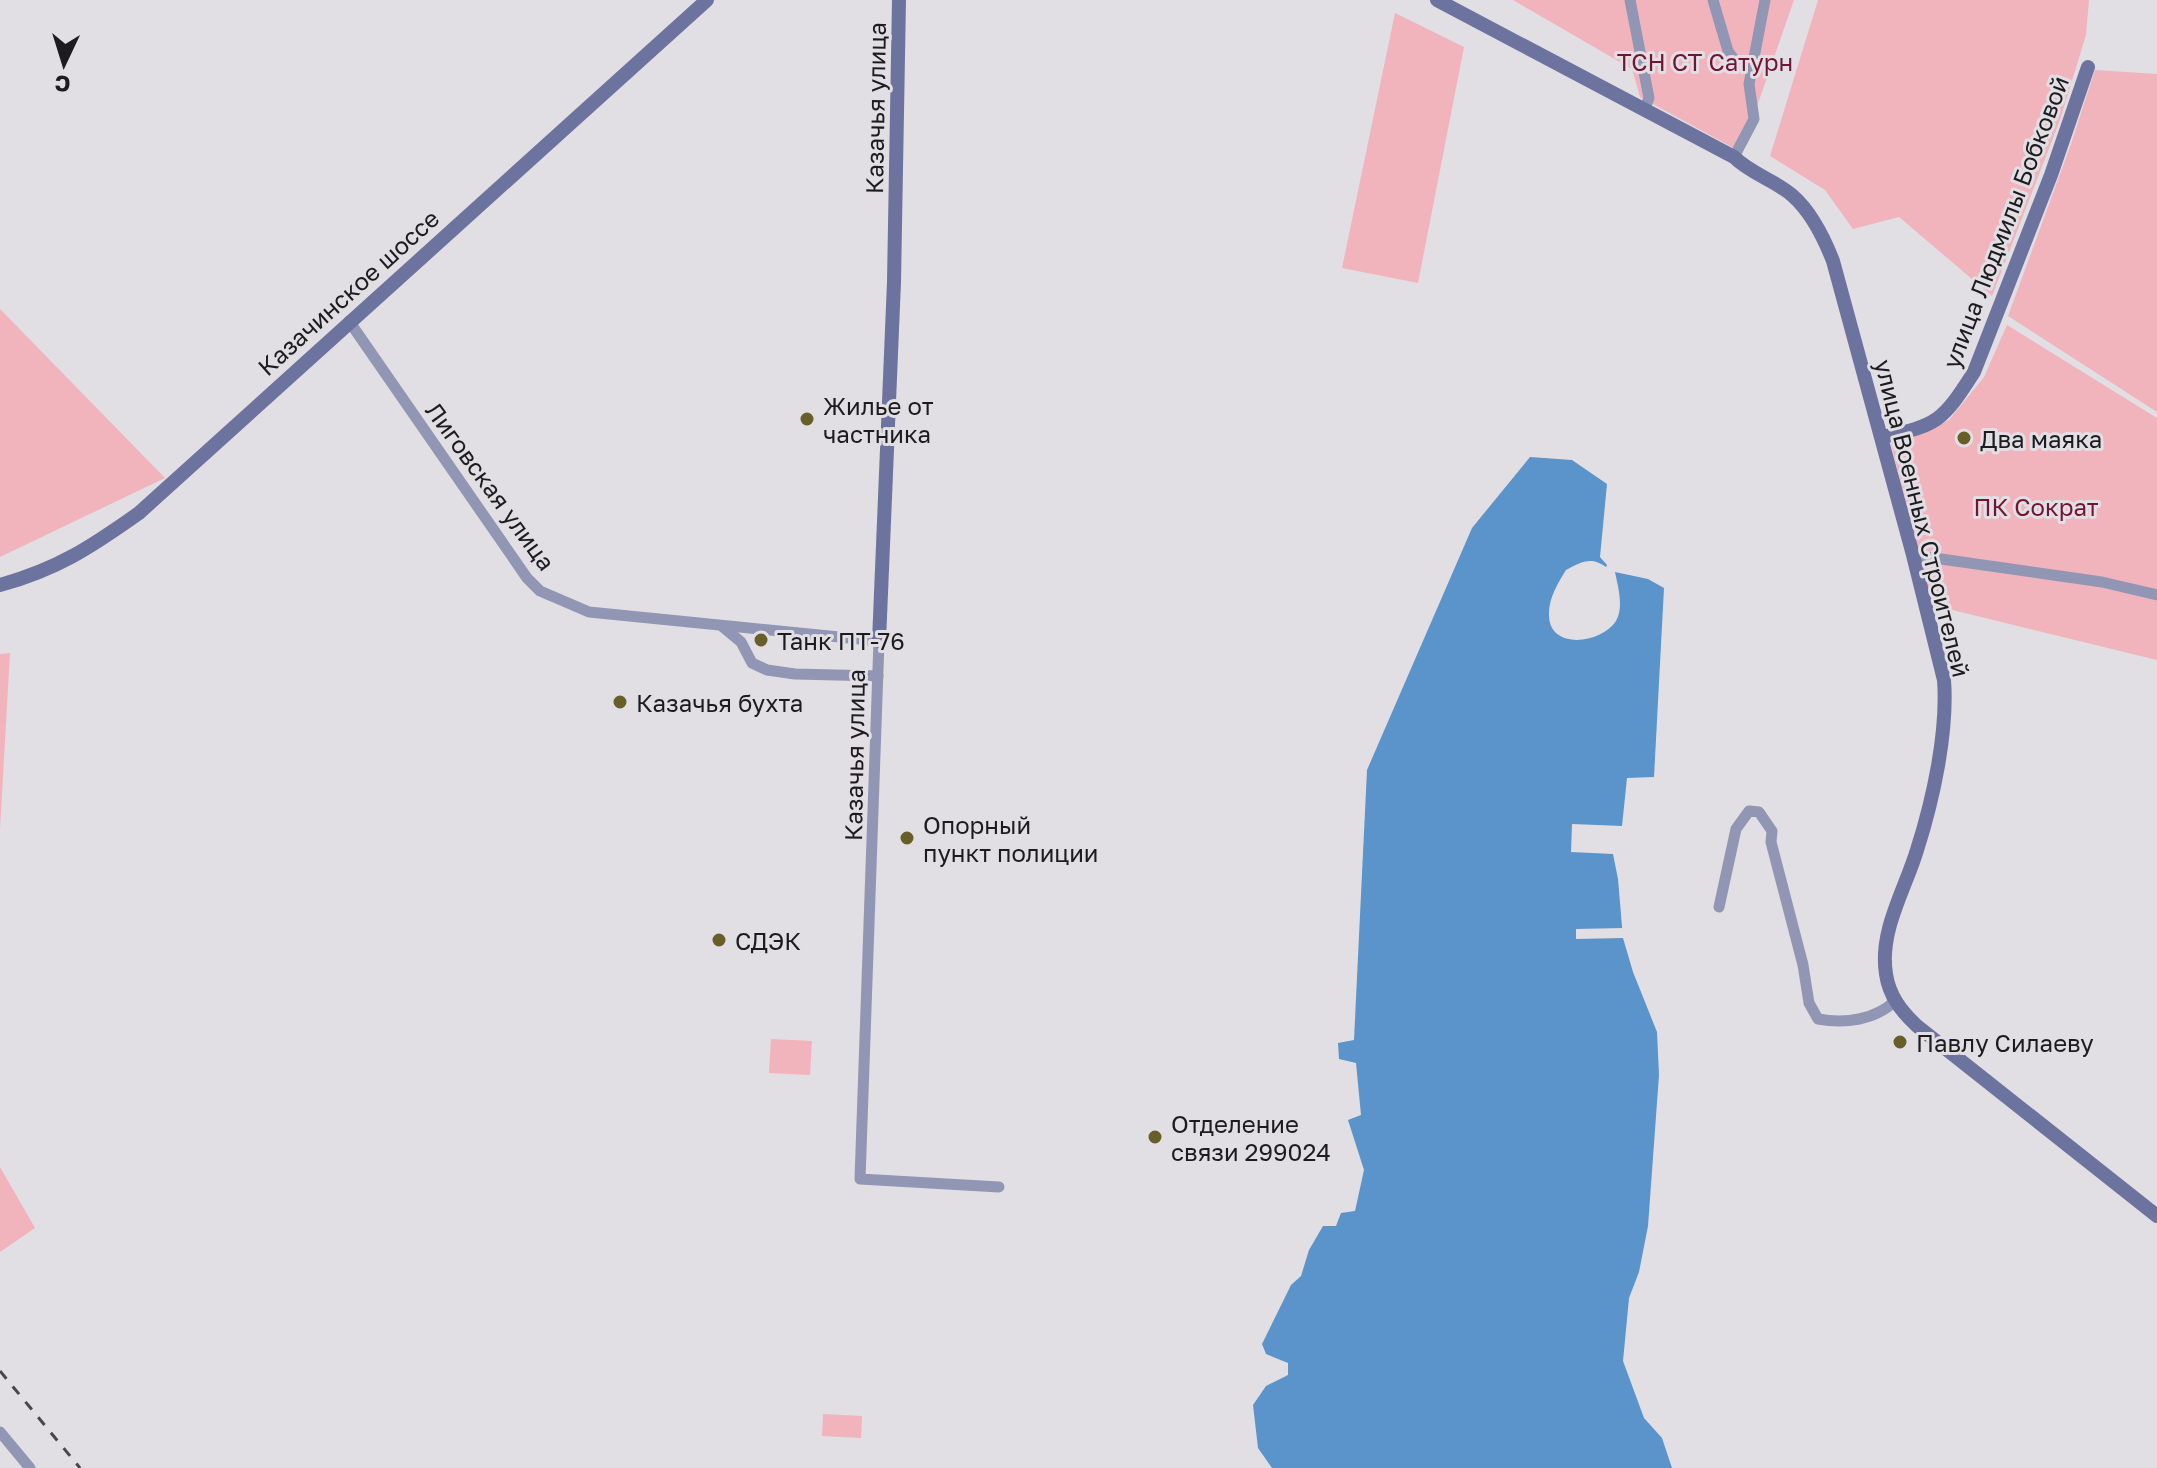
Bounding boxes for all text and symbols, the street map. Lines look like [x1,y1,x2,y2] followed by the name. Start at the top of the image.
[859,22,891,194] street label: Казачья улица
[24,24,104,104] north arrow
[1617,47,1793,76] park label: ТСН СТ Сатурн
[54,70,71,98] text: С
[1936,72,2074,372] street label: улица Людмилы Бобковой
[252,203,444,381] street label: Казачинское шоссе
[1869,356,1977,680] street label: улица Военных Строителей
[823,391,934,448] place label: Жилье от частника
[420,396,562,576] street label: Лиговская улица
[798,410,816,428] marker: Жилье от частника
[1980,424,2102,453] place label: Два маяка
[1955,429,1973,447] marker: Два маяка
[1973,492,2099,521] park label: ПК Сократ
[777,626,905,655] place label: Танк ПТ-76
[752,631,770,649] marker: Танк ПТ-76
[838,669,870,841] street label: Казачья улица
[636,688,803,717] place label: Казачья бухта
[611,693,629,711] marker: Казачья бухта
[923,810,1098,867] place label: Опорный пункт полиции
[898,829,916,847] marker: Опорный пункт полиции
[735,926,801,955] place label: СДЭК
[710,931,728,949] marker: СДЭК
[1916,1028,2094,1057] place label: Павлу Силаеву
[1891,1033,1909,1051] marker: Павлу Силаеву
[1171,1109,1331,1166] place label: Отделение связи 299024
[1146,1128,1164,1146] marker: Отделение связи 299024

